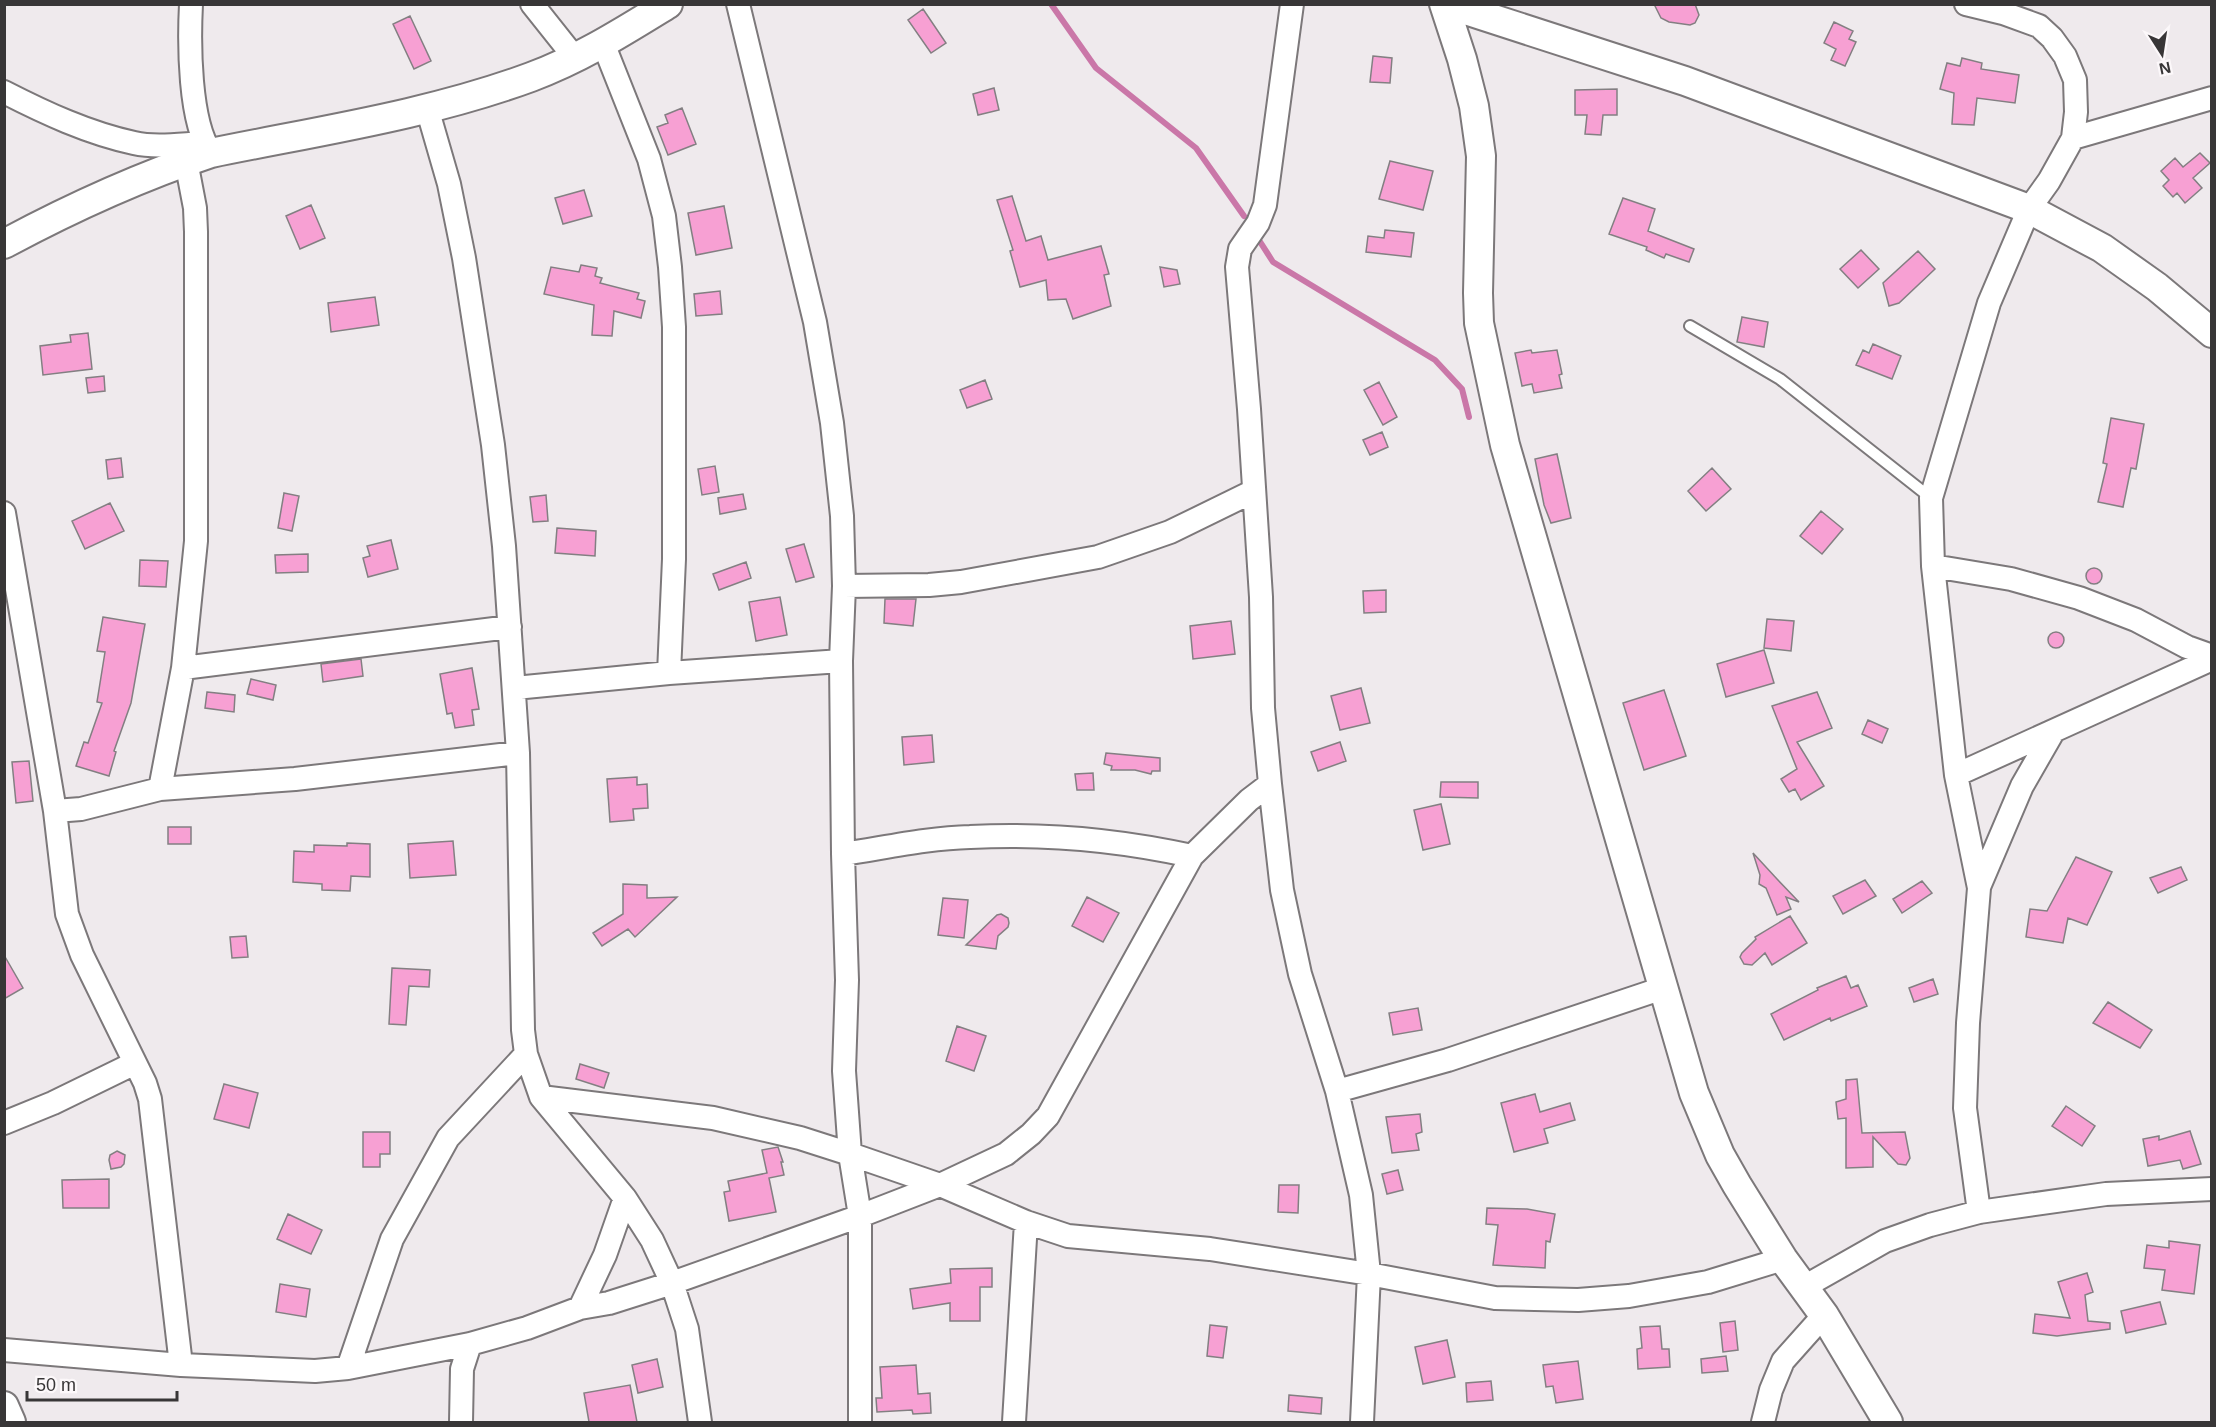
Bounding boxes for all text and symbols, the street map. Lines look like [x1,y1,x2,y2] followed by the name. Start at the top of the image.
[2132,24,2192,84] north arrow
[2158,59,2172,78] text: N
[27,1364,177,1402] scale bar
[36,1375,76,1395] text: 50 m

